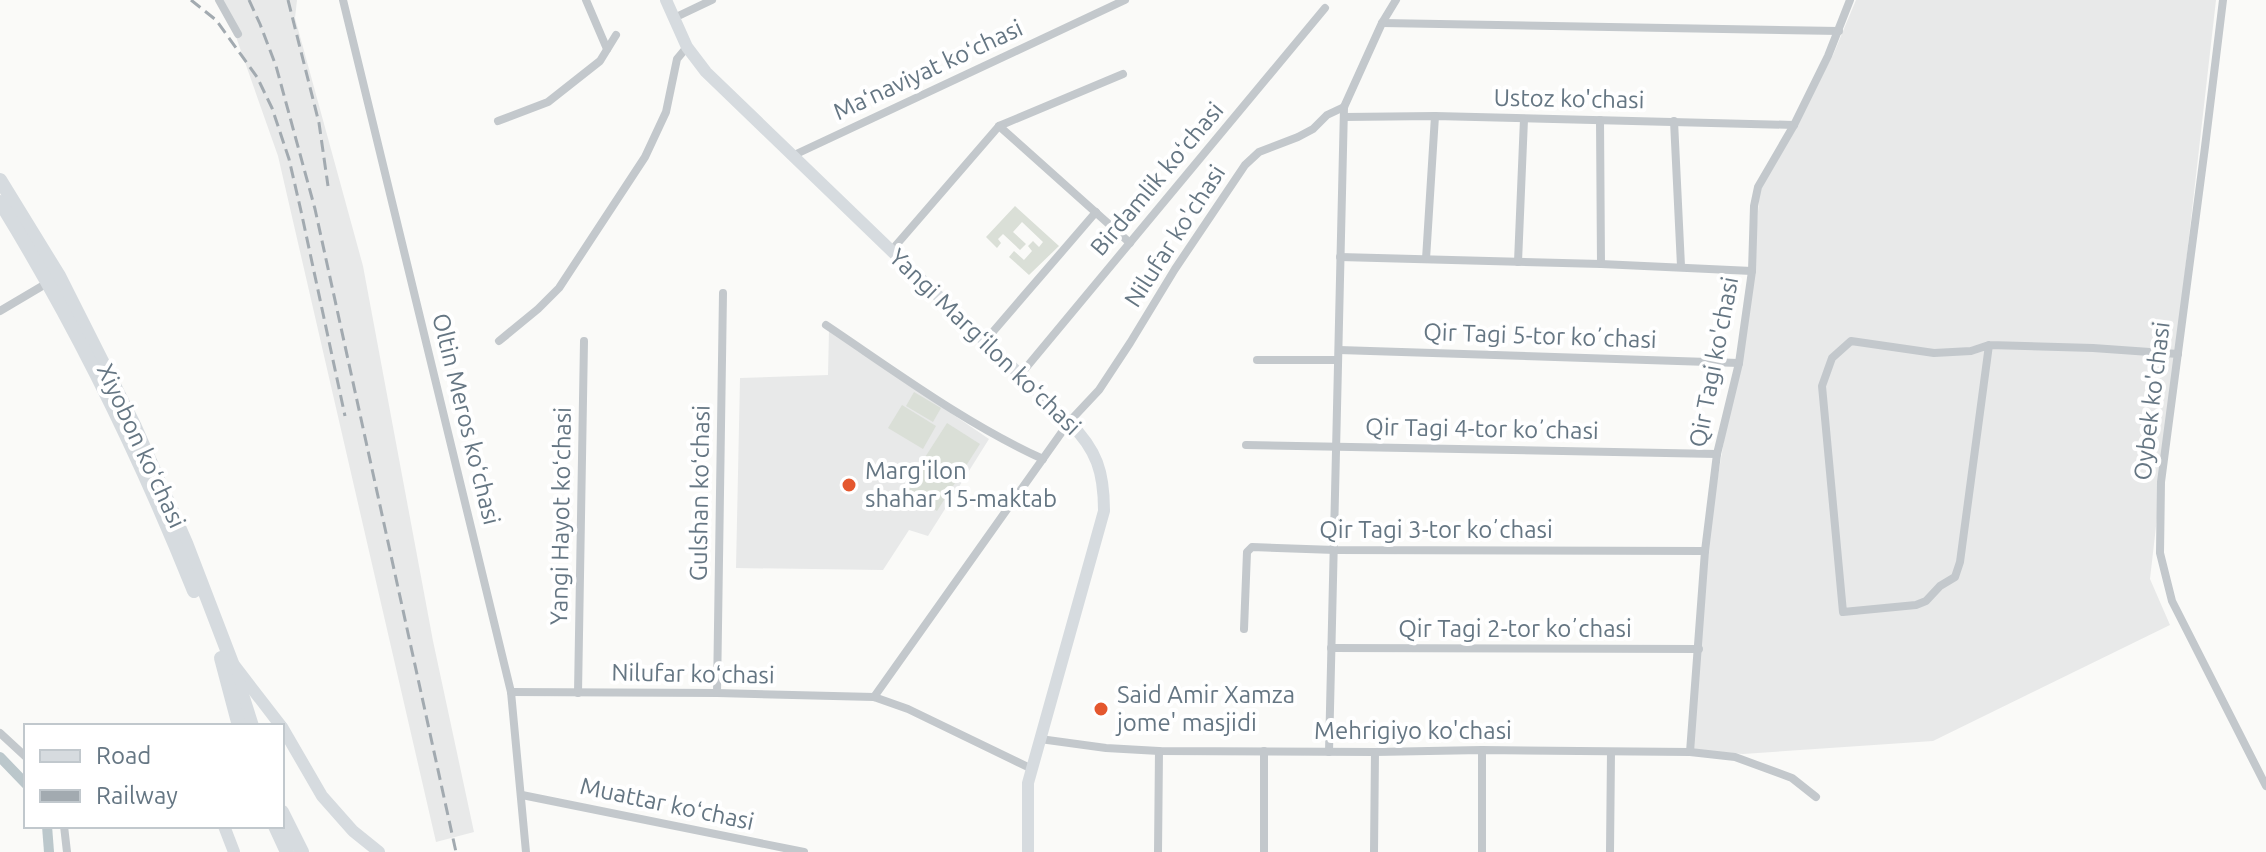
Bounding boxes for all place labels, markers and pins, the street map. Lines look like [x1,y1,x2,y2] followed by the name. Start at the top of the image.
[865,457,1057,512] place label: Marg'ilon shahar 15-maktab
[840,476,858,494] marker: Marg'ilon shahar 15-maktab
[1115,681,1295,736] place label: Said Amir Xamza jome' masjidi
[1092,700,1110,718] marker: Said Amir Xamza jome' masjidi

